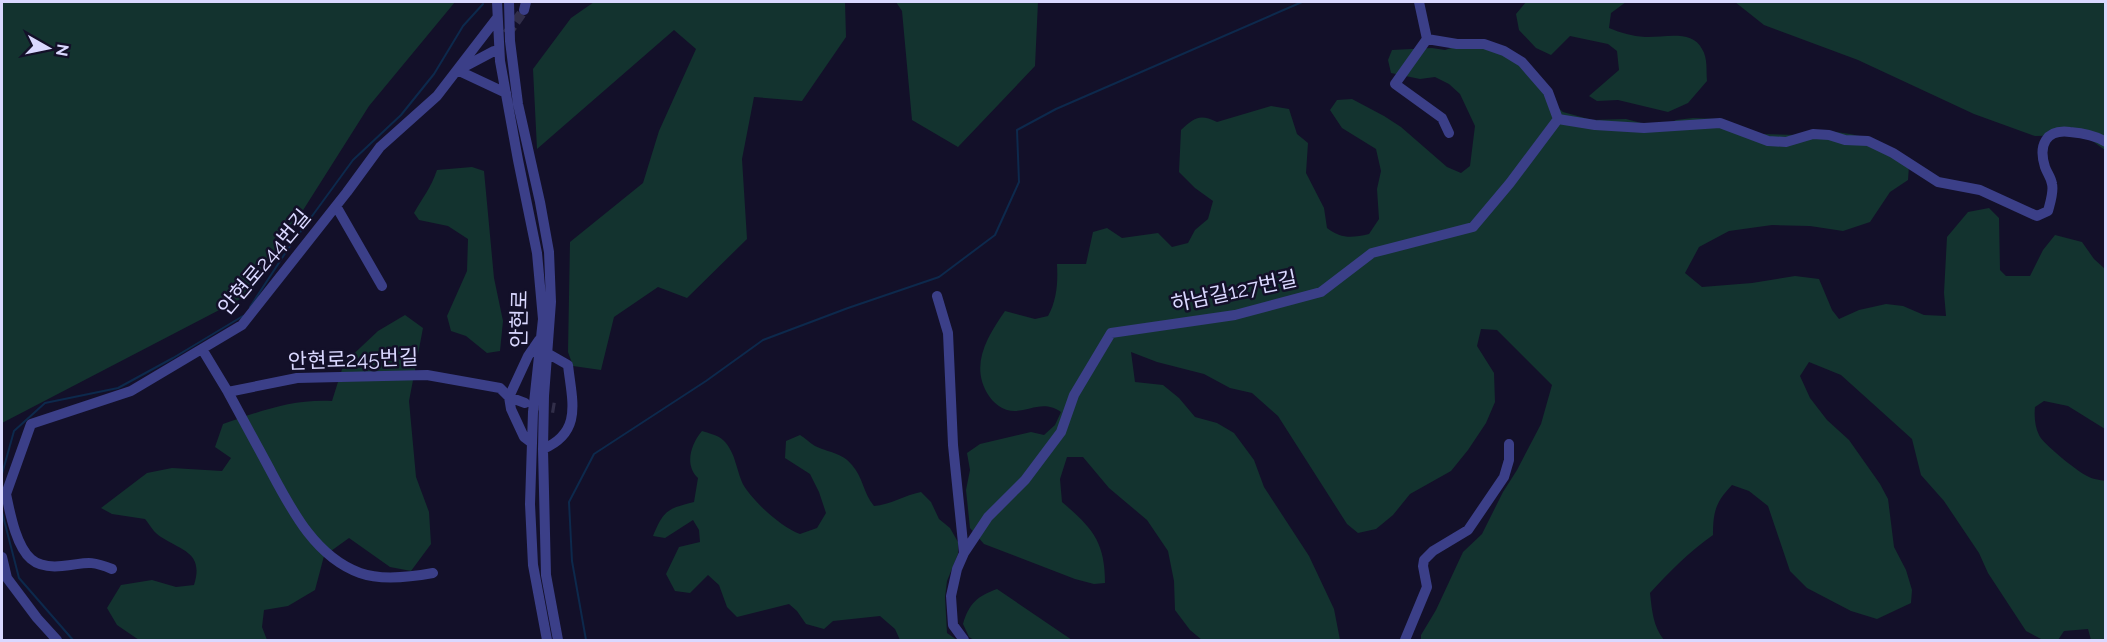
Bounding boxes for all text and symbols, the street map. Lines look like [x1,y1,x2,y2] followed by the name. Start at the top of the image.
[18,18,78,78] north arrow
[52,43,73,58] text: N
[212,204,316,320] street label: 안현로244번길
[1169,265,1299,317] street label: 하남길127번길
[506,290,532,348] street label: 안현로
[287,344,419,374] street label: 안현로245번길

